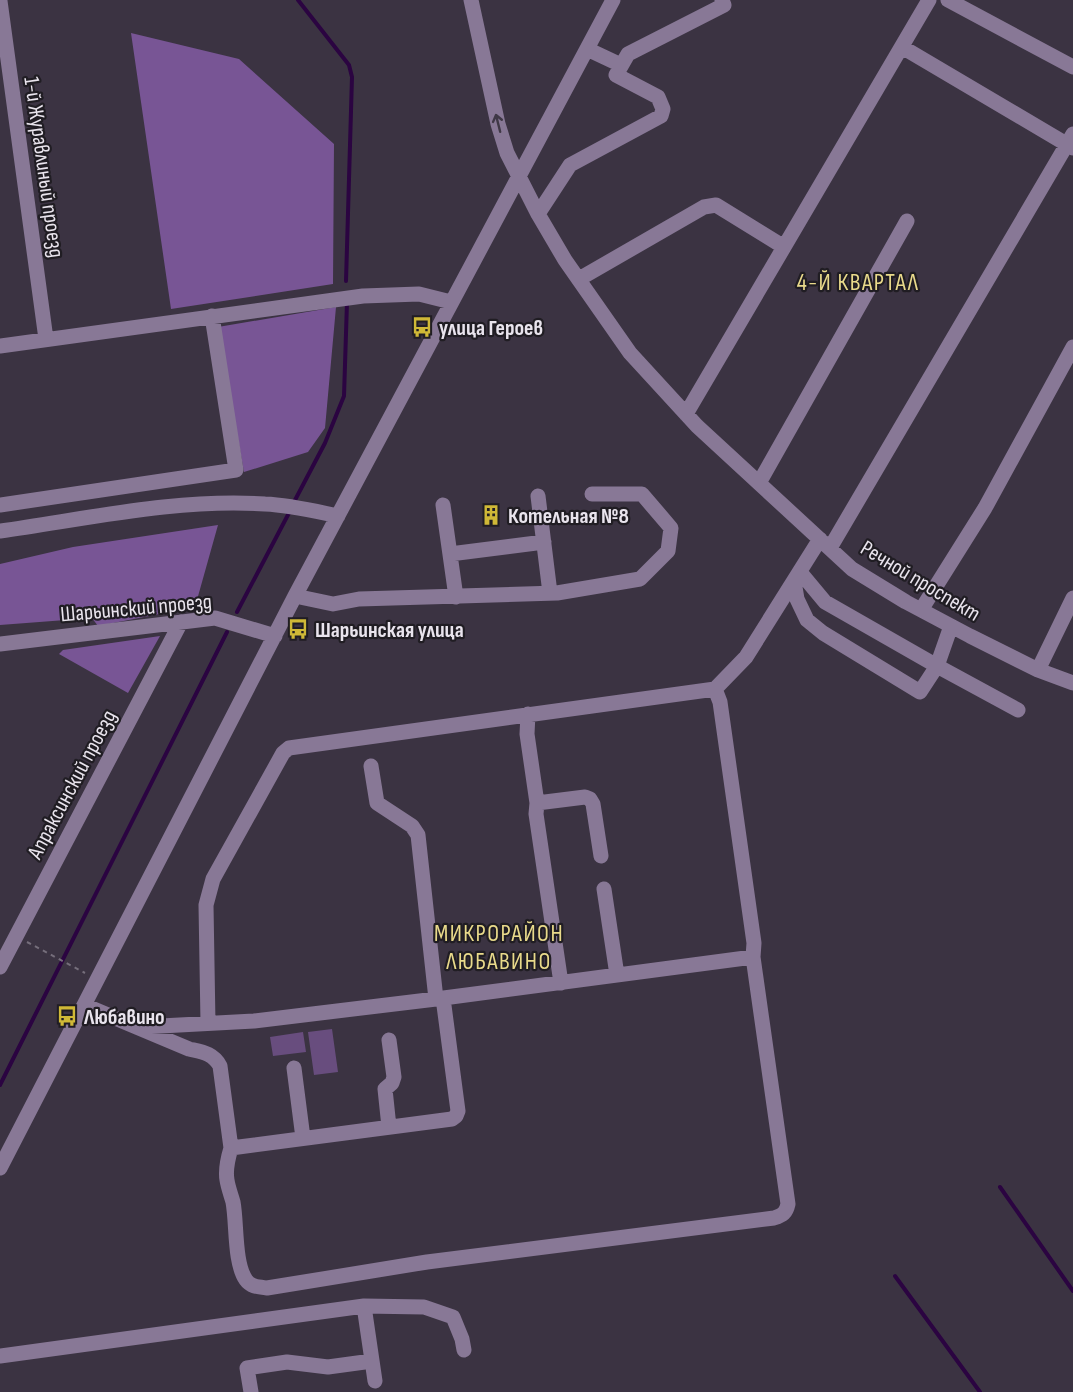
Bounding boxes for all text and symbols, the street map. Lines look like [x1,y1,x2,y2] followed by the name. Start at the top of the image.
[17,75,70,260] street label: 1-й Журавлиный проезд
[491,114,503,133] one-way arrow
[797,268,919,297] district label: 4-Й КВАРТАЛ
[410,315,434,339] bus stop icon: улица Героев
[439,315,543,342] place label: улица Героев
[479,503,503,527] building icon: Котельная №8
[508,503,629,530] place label: Котельная №8
[855,535,985,628] street label: Речной проспект
[59,588,213,629] street label: Шарьинский проезд
[286,617,310,641] bus stop icon: Шарьинская улица
[315,617,464,644] place label: Шарьинская улица
[21,706,123,865] street label: Апраксинский проезд
[434,919,564,976] district label: МИКРОРАЙОН ЛЮБАВИНО
[55,1004,79,1028] bus stop icon: Любавино
[83,1004,165,1031] place label: Любавино

